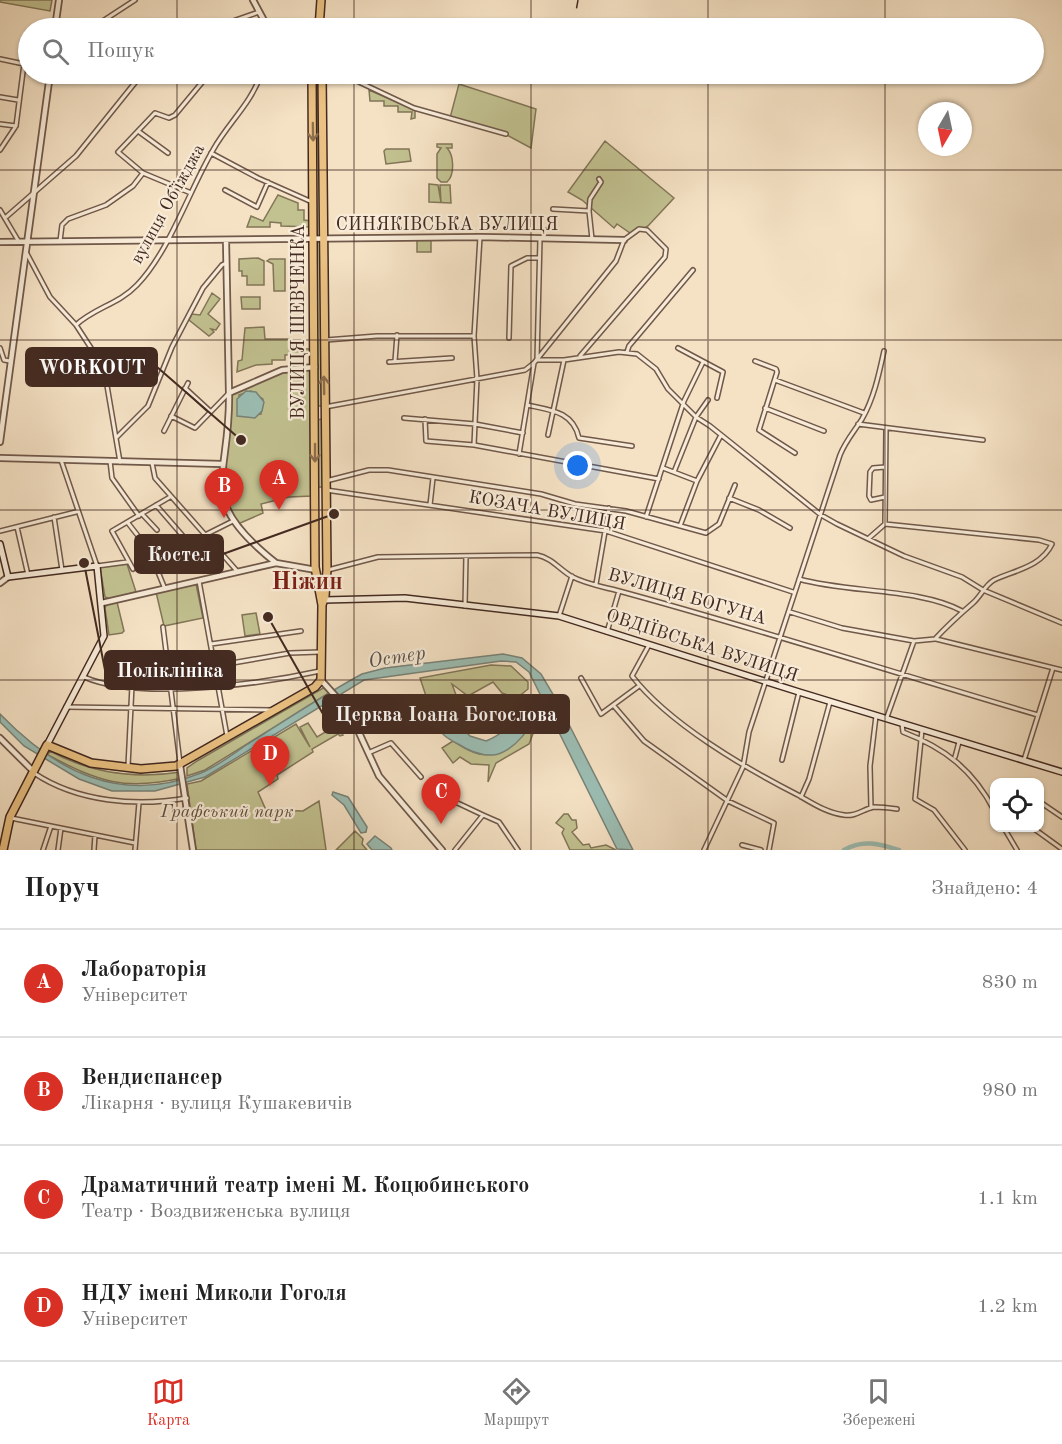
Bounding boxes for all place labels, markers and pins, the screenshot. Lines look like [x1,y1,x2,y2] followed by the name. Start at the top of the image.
[26,348,157,386] callout: WORKOUT
[260,460,298,510] pin: A
[204,468,244,518] pin: B
[135,535,223,573] callout: Костел
[105,651,235,689] callout: Поліклініка
[323,695,569,733] callout: Церква Іоана Богослова
[250,736,290,786] pin: D
[422,774,460,824] pin: C

